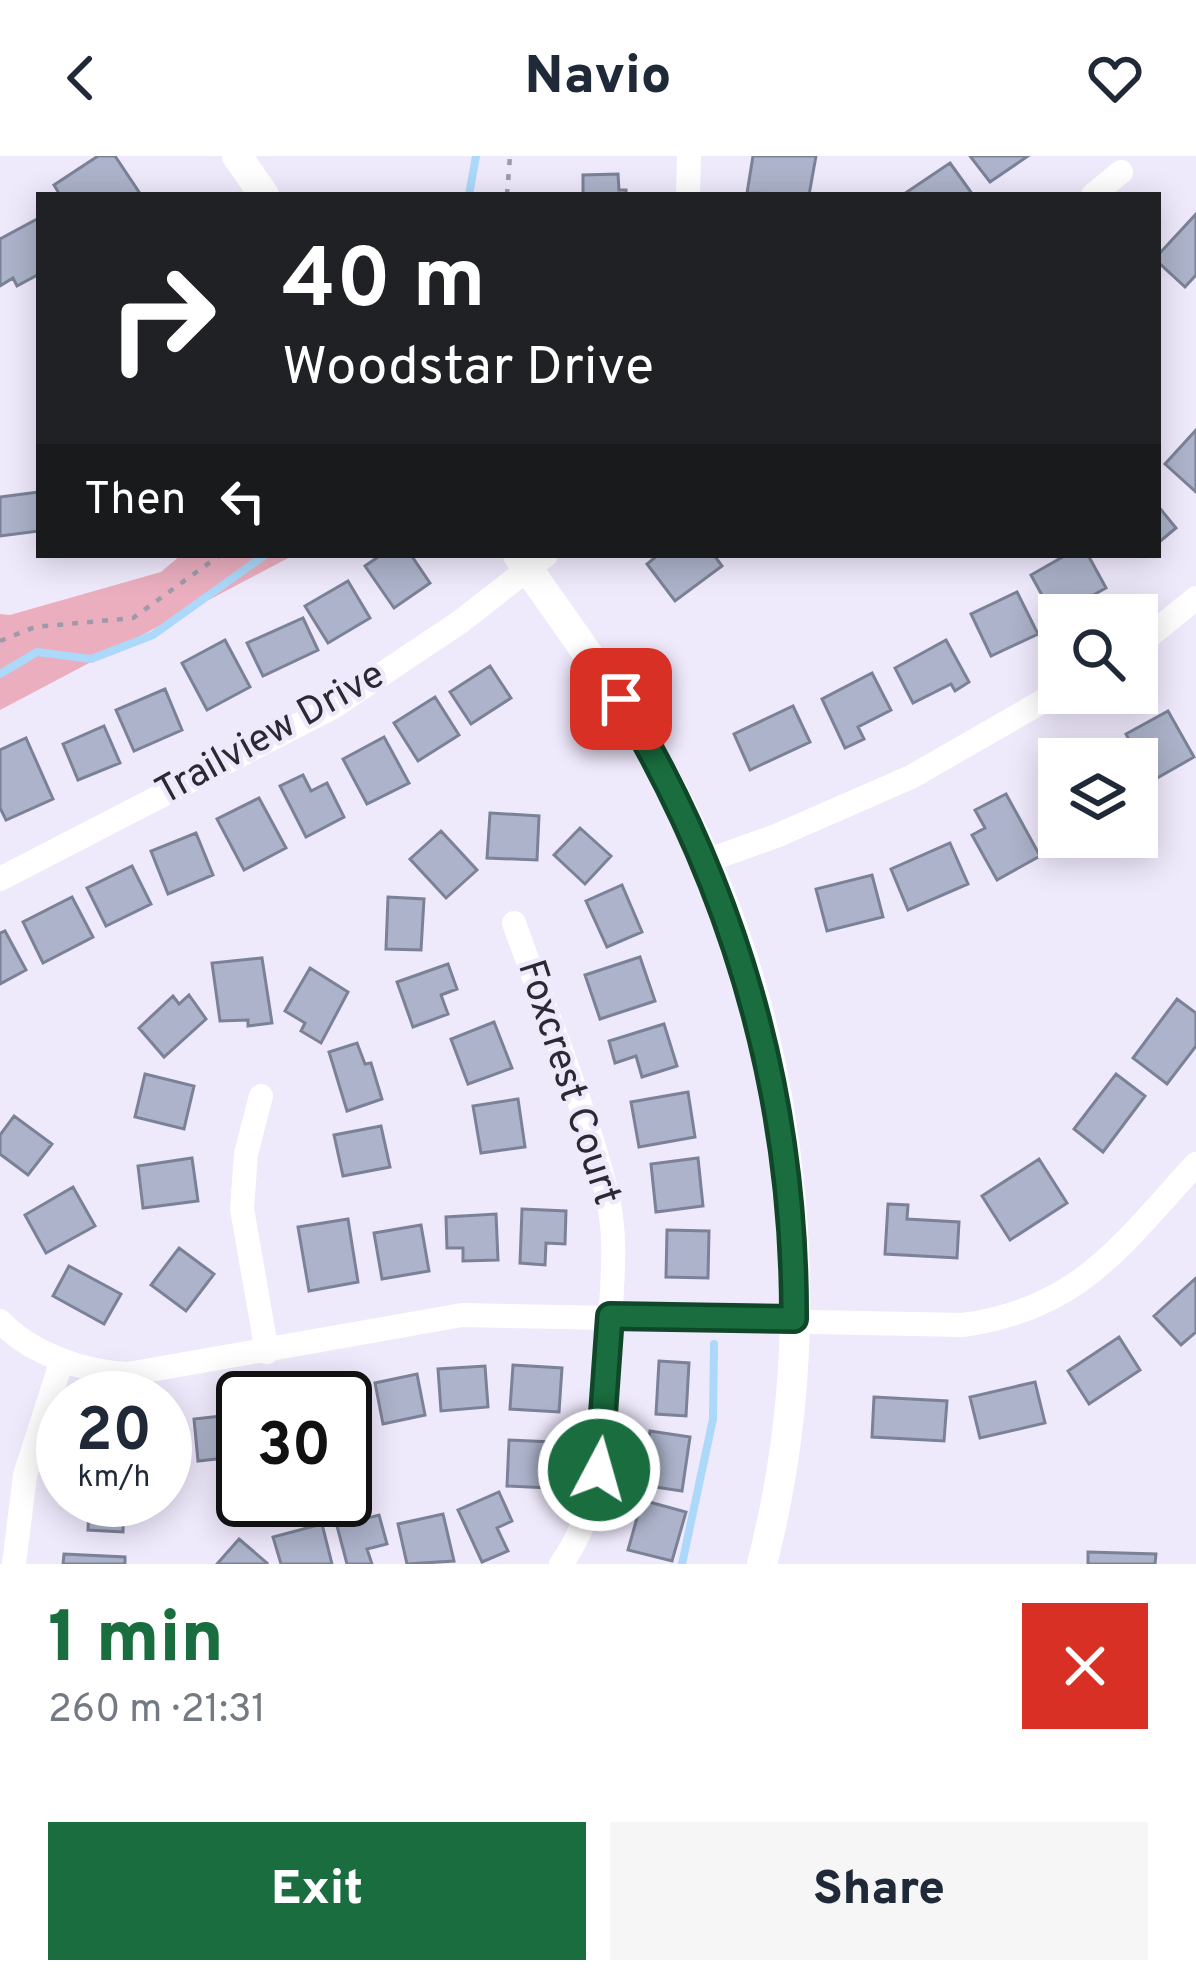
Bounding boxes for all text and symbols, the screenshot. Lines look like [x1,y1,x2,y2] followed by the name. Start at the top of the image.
[524,44,672,113] text: Navio
[48,45,114,111] icon: back
[1082,45,1148,111] icon: heart
[282,231,486,337] text: 40 m
[84,240,240,396] icon: right
[282,335,654,404] text: Woodstar Drive
[210,468,276,534] icon: left
[84,473,186,530] text: Then
[1038,594,1158,858] map controls
[1038,594,1158,714] button: search
[570,648,672,750] pin
[148,652,394,818] street label: Trailview Drive
[588,666,654,732] icon: arrive
[1038,738,1158,858] button: layers
[504,954,630,1212] street label: Foxcrest Court
[216,1371,372,1527] speed limit sign: 30
[76,1396,152,1472] text: 20
[536,1407,662,1533] position arrow
[78,1460,150,1497] text: km/h
[48,1596,224,1688] text: 1 min
[1022,1603,1148,1729] button: close
[48,1687,266,1736] text: 260 m · 21:31
[48,1822,586,1960] button: Exit
[610,1822,1148,1960] button: Share

